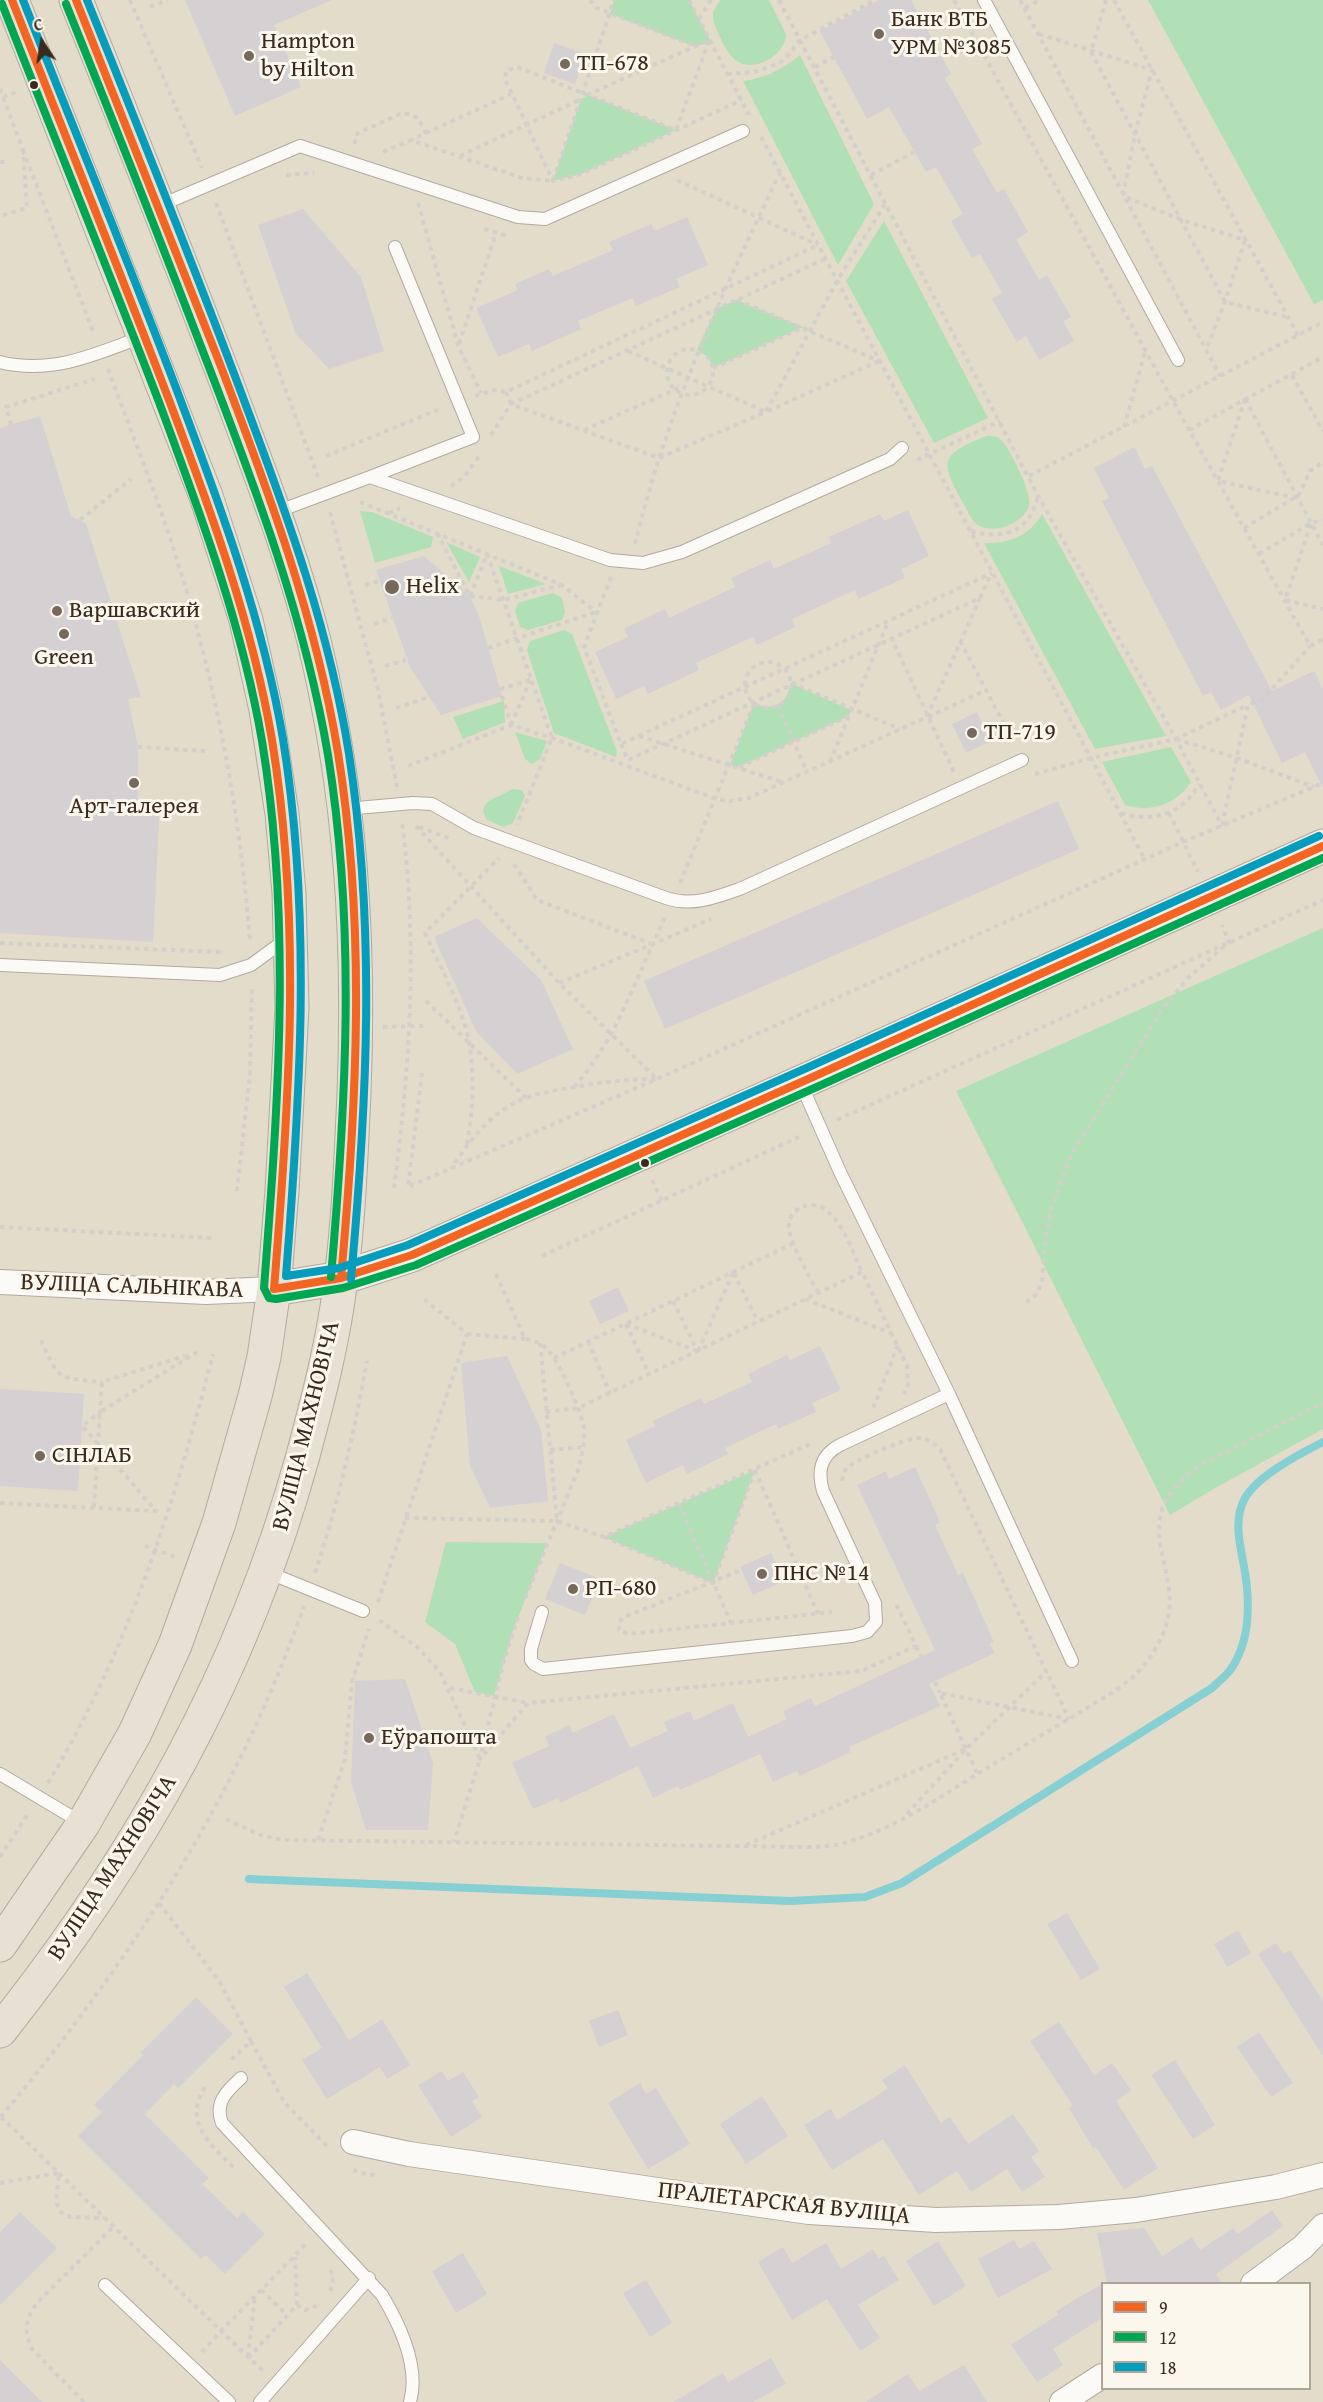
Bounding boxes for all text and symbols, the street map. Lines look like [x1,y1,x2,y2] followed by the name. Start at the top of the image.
[891,6,1012,62] place label: Банк ВТБ УРМ №3085
[12,12,72,72] north arrow
[31,12,45,37] text: С
[872,27,886,41] marker: Банк ВТБ УРМ №3085
[261,28,355,84] place label: Hampton by Hilton
[242,49,256,63] marker: Hampton by Hilton
[577,50,649,78] place label: ТП-678
[558,57,572,71] marker: ТП-678
[28,79,40,91] unlabelled marker
[406,573,459,601] place label: Helix
[383,578,401,596] marker: Helix
[69,597,200,625] place label: Варшавский
[50,604,64,618] marker: Варшавский
[57,627,71,641] marker: Green
[34,644,94,672] place label: Green
[984,719,1056,747] place label: ТП-719
[965,726,979,740] marker: ТП-719
[127,776,141,790] marker: Арт-галерея
[69,793,199,821] place label: Арт-галерея
[639,1157,651,1169] unlabelled marker
[20,1269,244,1305] street label: ВУЛІЦА САЛЬНІКАВА
[267,1318,347,1534] street label: ВУЛІЦА МАХНОВІЧА
[52,1442,132,1470] place label: СІНЛАБ
[33,1449,47,1463] marker: СІНЛАБ
[774,1560,870,1588] place label: ПНС №14
[755,1567,769,1581] marker: ПНС №14
[585,1575,656,1603] place label: РП-680
[566,1582,580,1596] marker: РП-680
[381,1724,497,1752] place label: Еўрапошта
[362,1731,376,1745] marker: Еўрапошта
[42,1770,184,1966] street label: ВУЛІЦА МАХНОВІЧА
[656,2176,912,2232] street label: ПРАЛЕТАРСКАЯ ВУЛІЦА
[1101,2282,1311,2390] legend
[1159,2294,1168,2321] text: 9
[1159,2324,1176,2351] text: 12
[1159,2354,1176,2381] text: 18

